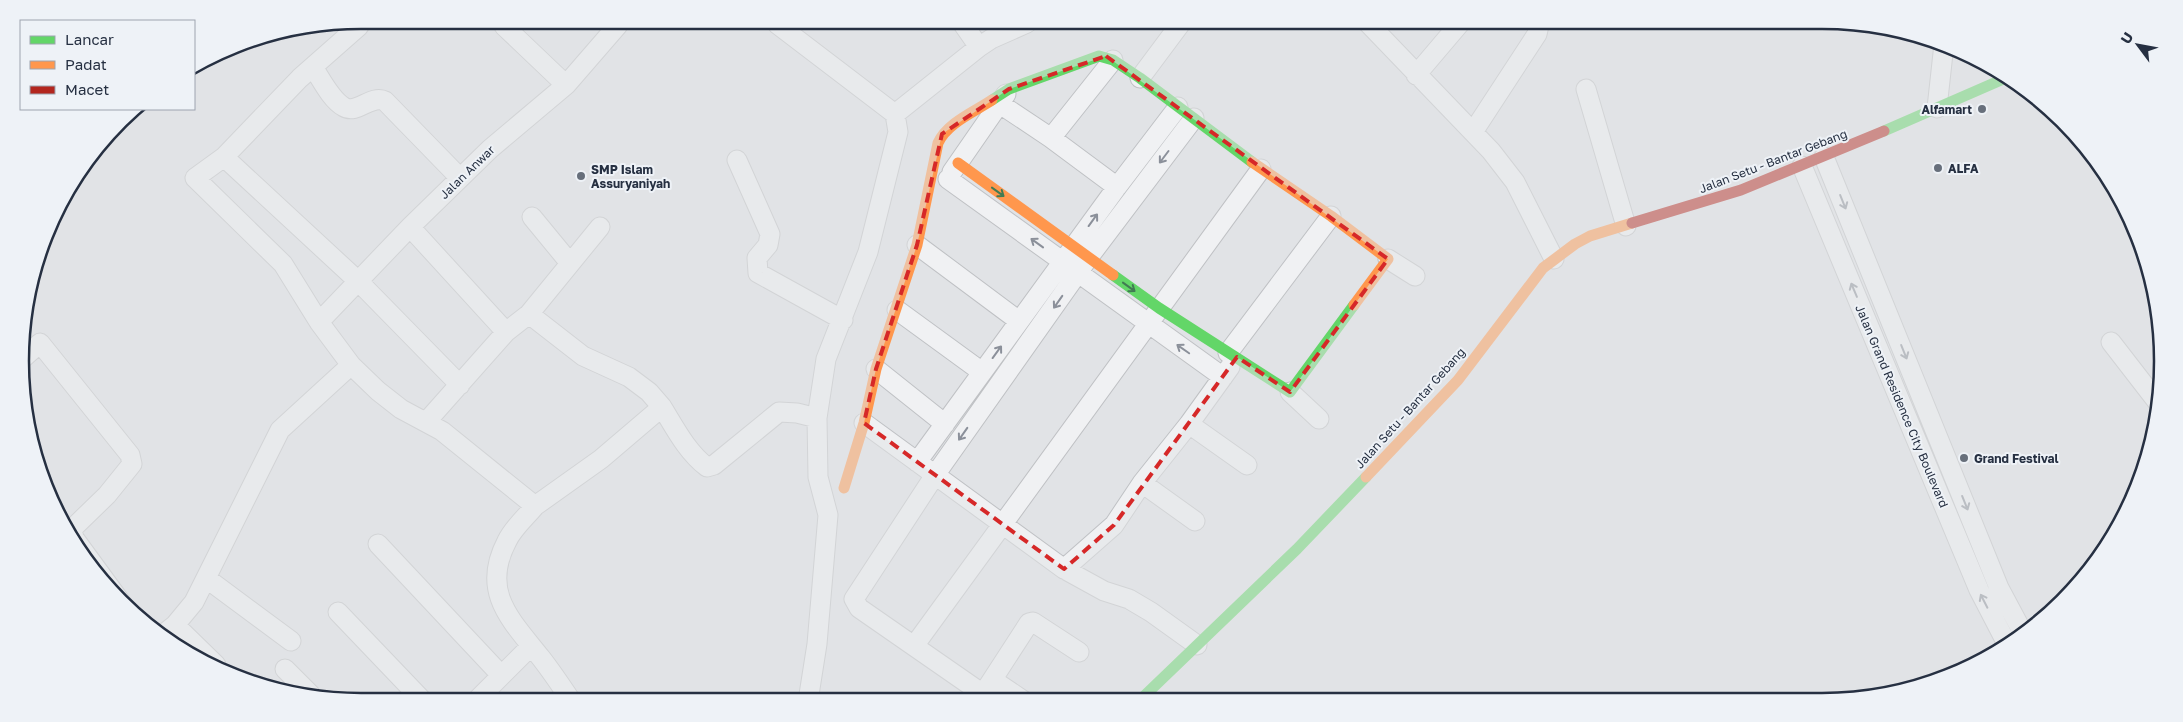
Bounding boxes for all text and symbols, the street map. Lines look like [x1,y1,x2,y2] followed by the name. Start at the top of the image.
[20,20,195,110] legend
[2113,20,2163,70] north arrow
[2117,29,2136,47] text: U
[65,30,114,48] text: Lancar
[65,55,107,73] text: Padat
[65,80,109,98] text: Macet
[1922,102,1972,117] place label: Alfamart
[1976,103,1988,115] marker: Alfamart
[1697,126,1849,196] street label: Jalan Setu - Bantar Gebang
[436,142,498,202] street label: Jalan Anwar
[1159,150,1170,163] one-way arrow
[1948,161,1979,176] place label: ALFA
[591,162,670,191] place label: SMP Islam Assuryaniyah
[1932,162,1944,174] marker: ALFA
[575,170,587,182] marker: SMP Islam Assuryaniyah
[991,186,1004,197] one-way arrow
[1839,194,1848,209] one-way arrow
[1087,214,1098,227] one-way arrow
[1030,238,1044,248] one-way arrow
[1122,282,1136,292] one-way arrow
[1848,283,1858,298] one-way arrow
[1053,295,1063,309] one-way arrow
[1852,302,1952,510] street label: Jalan Grand Residence City Boulevard
[1176,344,1190,354] one-way arrow
[1352,344,1468,472] street label: Jalan Setu - Bantar Gebang
[1900,344,1909,359] one-way arrow
[992,345,1002,359] one-way arrow
[958,427,969,440] one-way arrow
[1974,451,2059,466] place label: Grand Festival
[1958,452,1970,464] marker: Grand Festival
[1961,495,1970,510] one-way arrow
[1979,594,1988,609] one-way arrow

